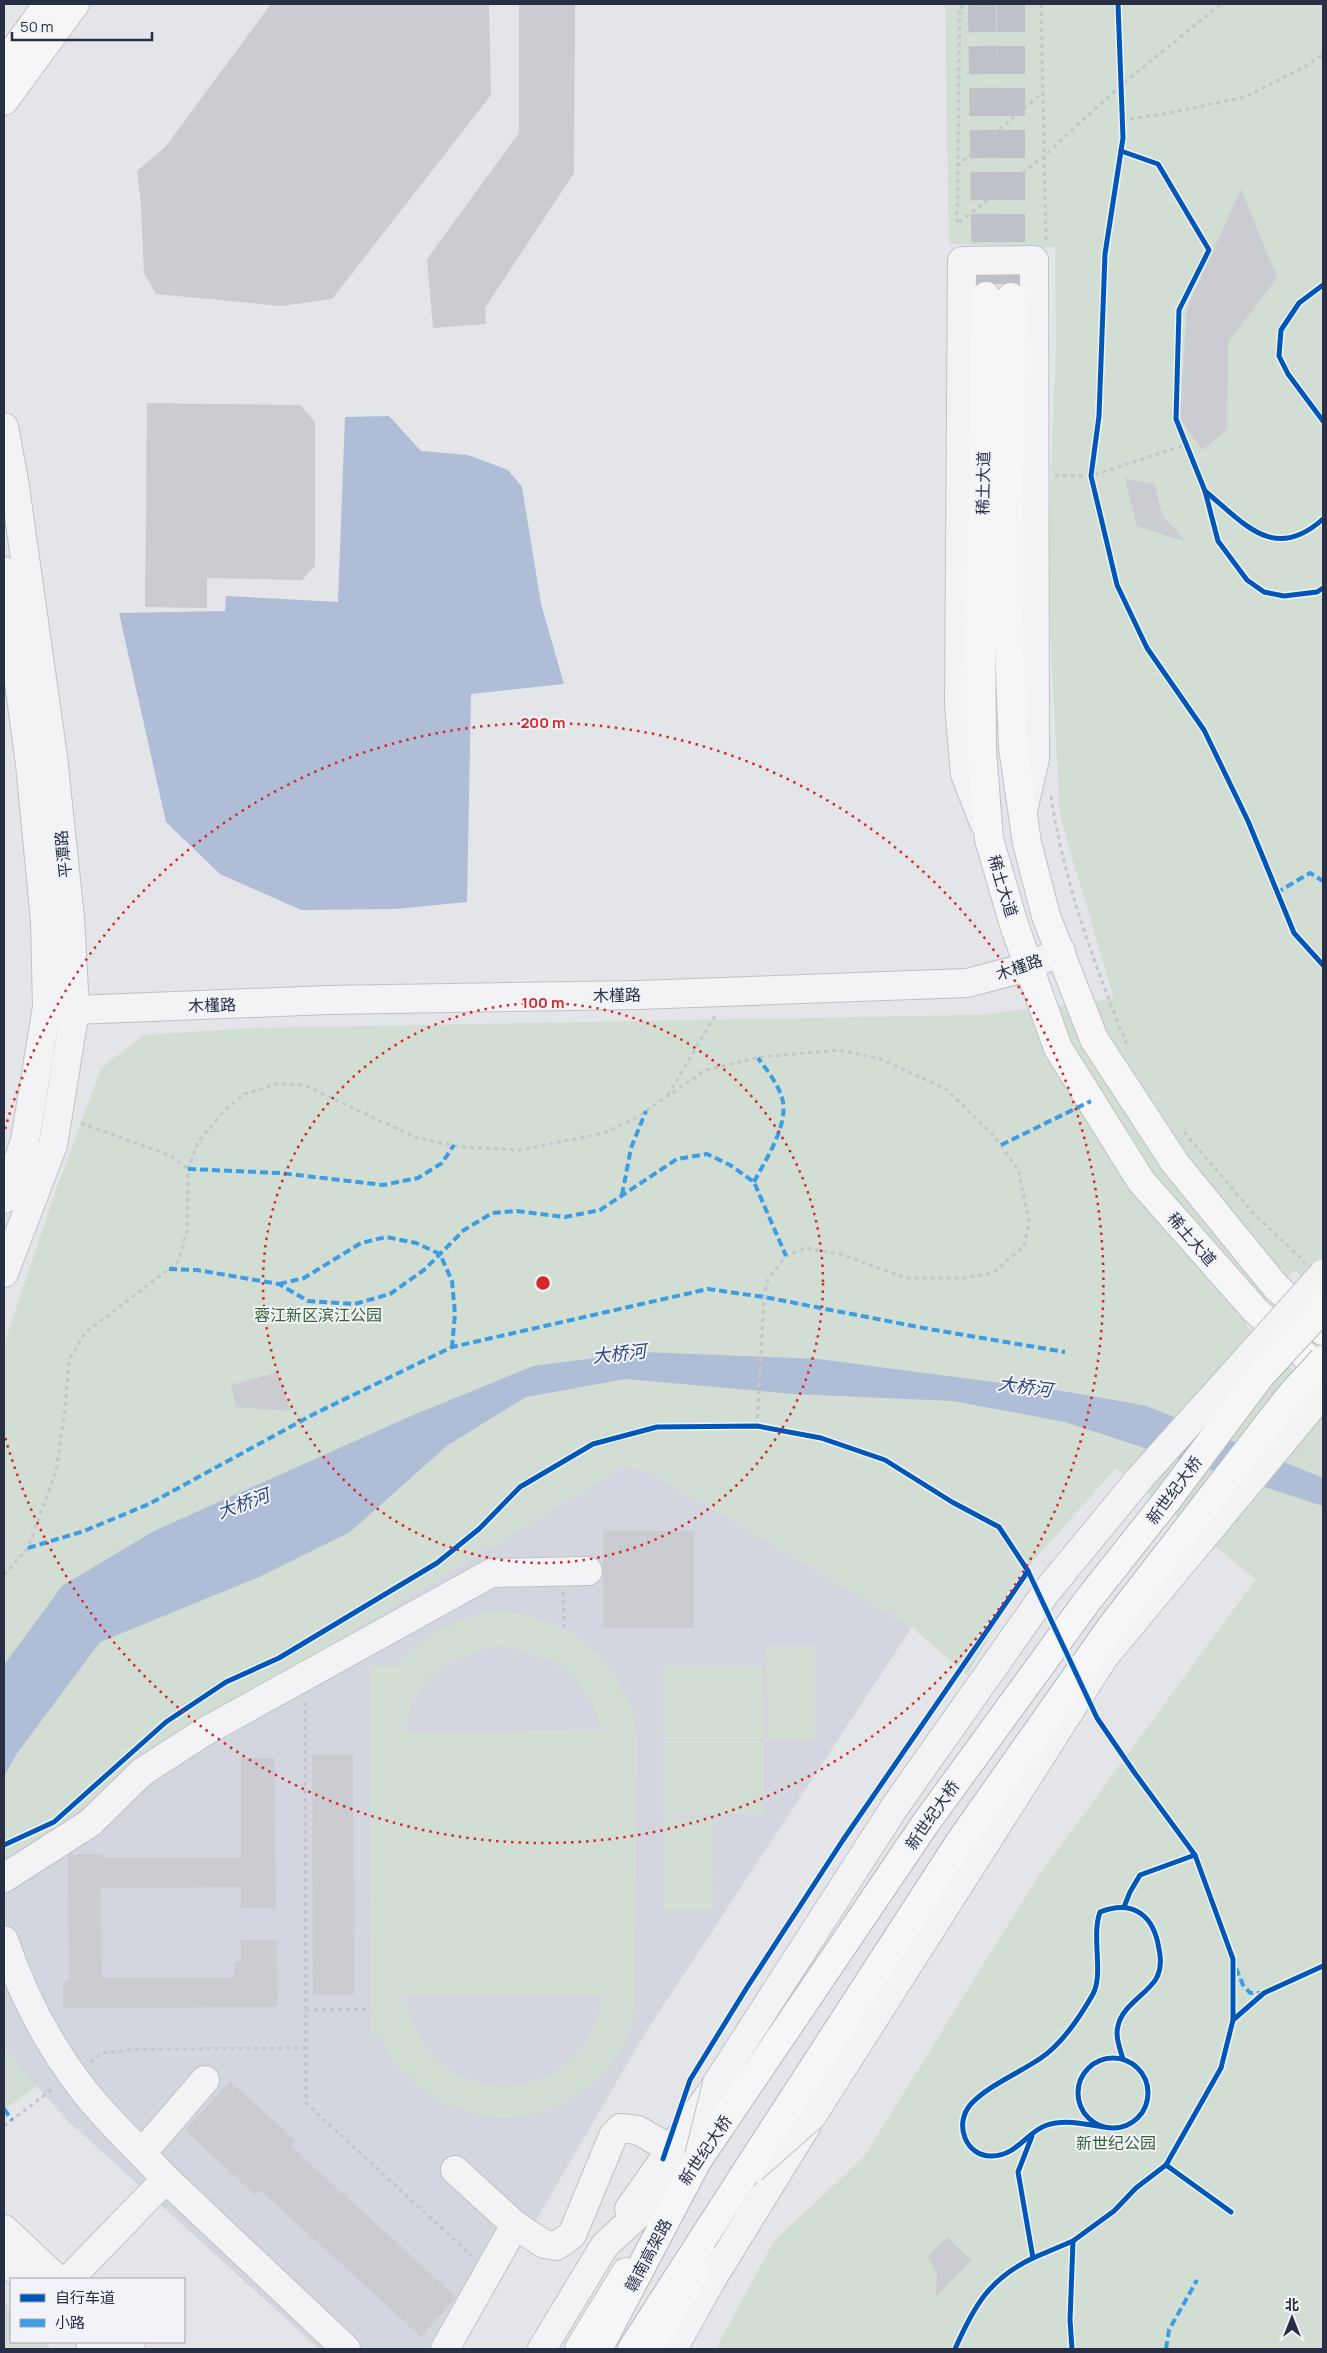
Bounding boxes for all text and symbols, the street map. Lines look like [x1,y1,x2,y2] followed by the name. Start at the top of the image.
[12,10,152,42] scale bar
[20,16,54,37] text: 50 m
[971,451,995,515] street label: 稀土大道
[520,712,566,733] text: 200 m
[50,829,76,879] street label: 平潭路
[983,852,1023,920] street label: 稀土大道
[993,949,1045,985] street label: 木槿路
[593,984,641,1006] street label: 木槿路
[522,992,564,1013] text: 100 m
[188,993,236,1017] street label: 木槿路
[1163,1208,1221,1270] street label: 稀土大道
[534,1274,552,1292] centre of rings
[254,1304,382,1326] park label: 蓉江新区滨江公园
[591,1338,650,1368] water label: 大桥河
[997,1370,1056,1402] water label: 大桥河
[1141,1451,1207,1529] street label: 新世纪大桥
[214,1481,275,1524] water label: 大桥河
[900,1776,964,1854] street label: 新世纪大桥
[674,2111,736,2189] street label: 新世纪大桥
[1076,2132,1156,2154] park label: 新世纪公园
[620,2215,676,2295] street label: 赣南高架路
[10,2278,185,2343] legend
[55,2287,115,2308] text: 自行车道
[1267,2293,1317,2343] north arrow
[1285,2295,1299,2314] text: 北
[55,2312,85,2333] text: 小路

